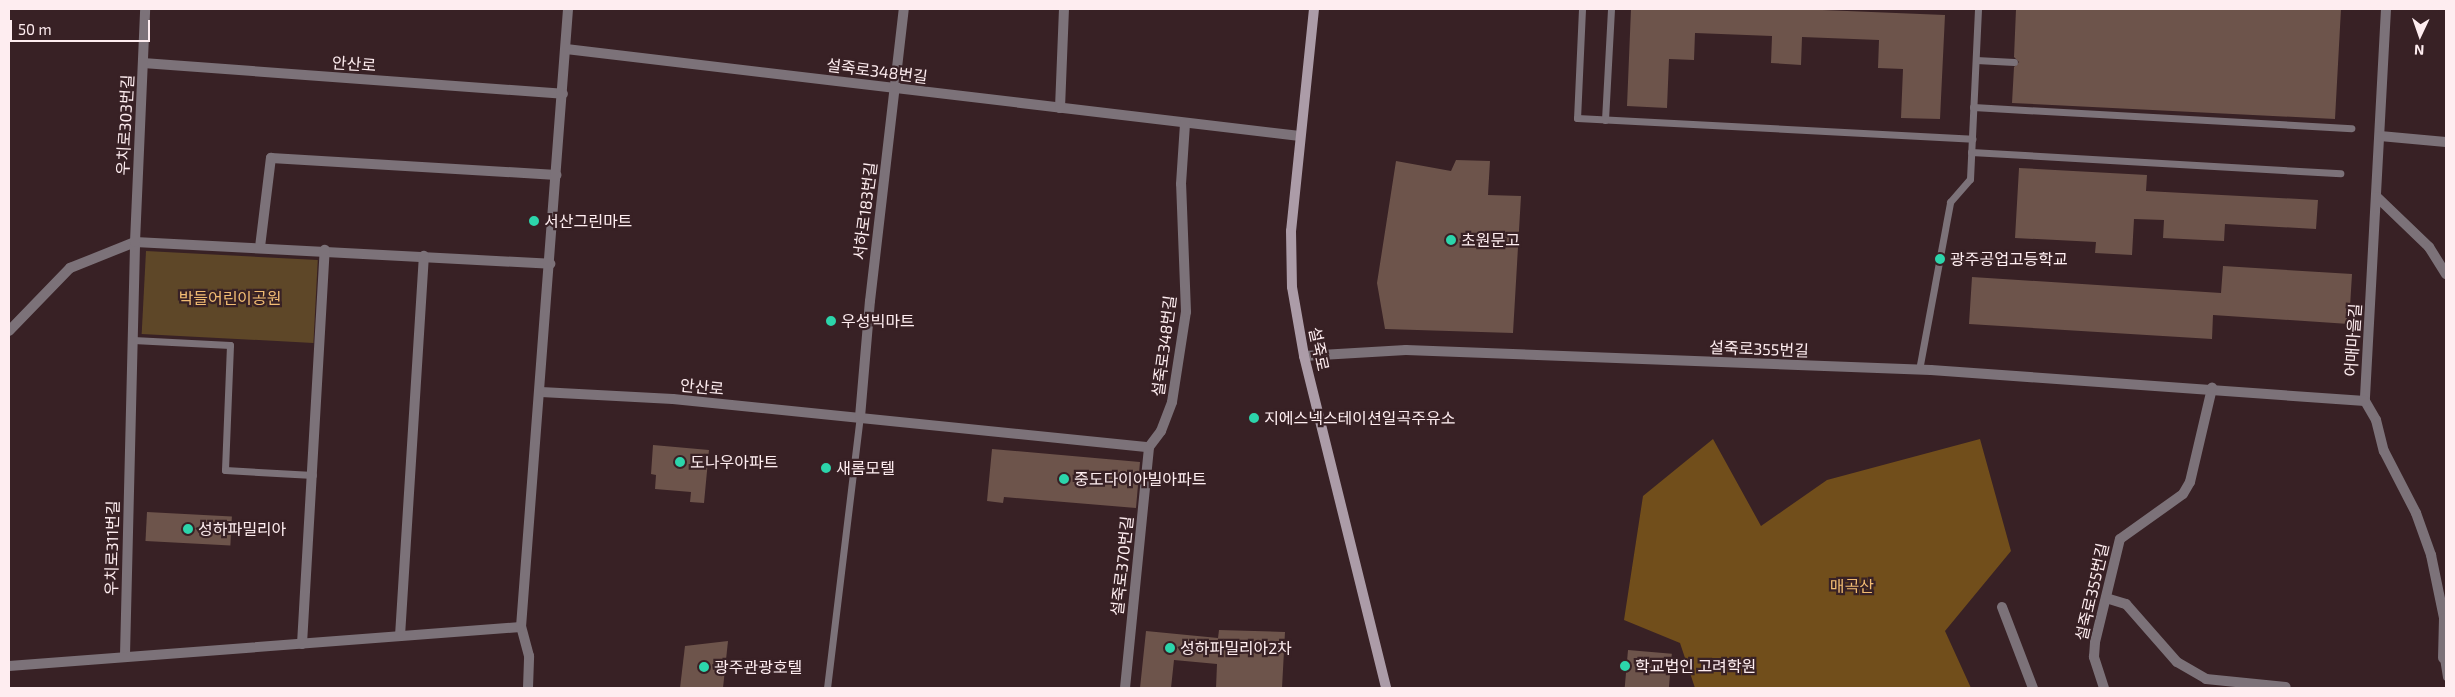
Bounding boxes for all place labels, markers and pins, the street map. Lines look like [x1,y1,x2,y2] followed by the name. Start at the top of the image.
[544,211,632,231] place label: 서산그린마트
[528,215,540,227] marker: 서산그린마트
[1461,230,1520,250] place label: 초원문고
[1445,234,1457,246] marker: 초원문고
[1950,249,2068,269] place label: 광주공업고등학교
[1934,253,1946,265] marker: 광주공업고등학교
[841,311,915,331] place label: 우성빅마트
[825,315,837,327] marker: 우성빅마트
[1264,408,1455,428] place label: 지에스넥스테이션일곡주유소
[1248,412,1260,424] marker: 지에스넥스테이션일곡주유소
[690,452,778,472] place label: 도나우아파트
[674,456,686,468] marker: 도나우아파트
[836,458,895,478] place label: 새롬모텔
[820,462,832,474] marker: 새롬모텔
[1074,469,1206,489] place label: 중도다이아빌아파트
[1058,473,1070,485] marker: 중도다이아빌아파트
[198,519,286,539] place label: 성하파밀리아
[182,523,194,535] marker: 성하파밀리아
[1180,638,1292,658] place label: 성하파밀리아2차
[1164,642,1176,654] marker: 성하파밀리아2차
[1635,656,1756,676] place label: 학교법인 고려학원
[714,657,802,677] place label: 광주관광호텔
[1619,660,1631,672] marker: 학교법인 고려학원
[698,661,710,673] marker: 광주관광호텔

